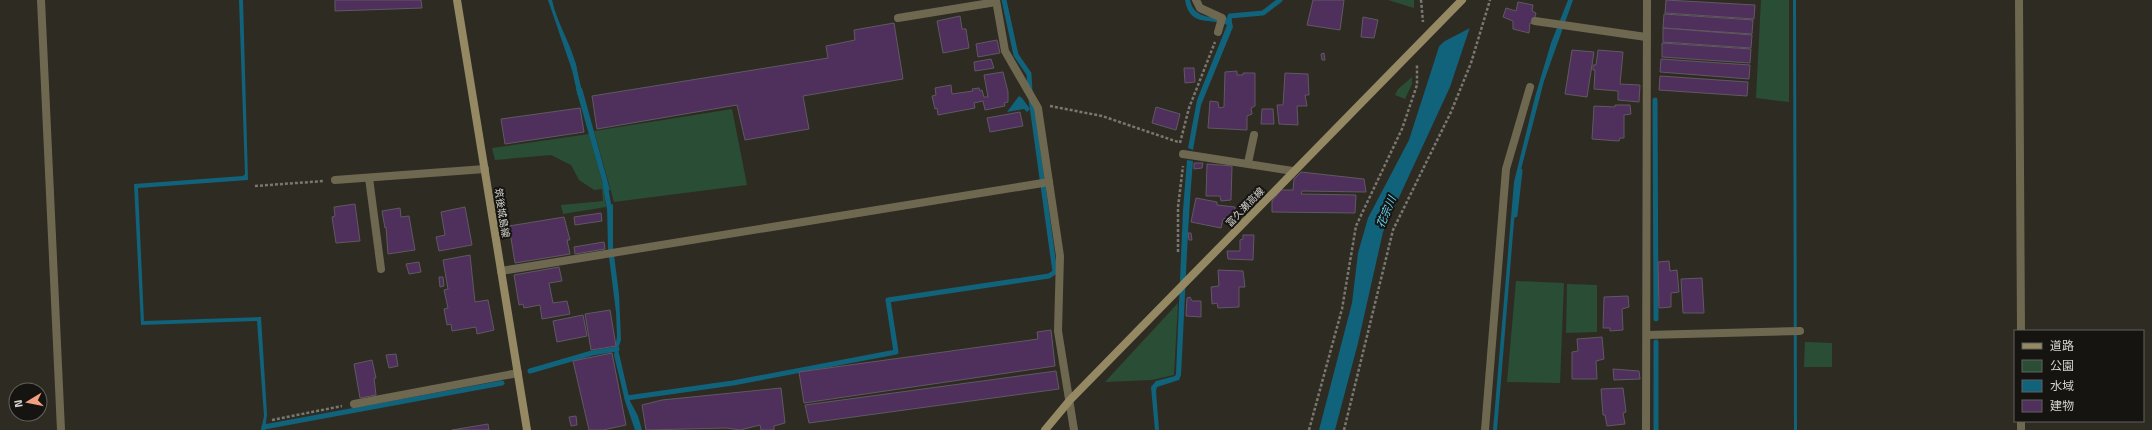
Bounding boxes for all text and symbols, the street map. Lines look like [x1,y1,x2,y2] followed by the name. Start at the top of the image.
[1222,184,1268,230] street label: 富久瀬高線
[491,187,513,239] street label: 筑後城島線
[1372,193,1400,230] water label: 花宗川
[2014,330,2144,422] legend
[2050,336,2074,355] text: 道路
[2050,356,2074,375] text: 公園
[2050,376,2074,395] text: 水域
[8,382,48,422] north arrow
[2050,396,2074,415] text: 建物
[10,399,27,409] text: N

